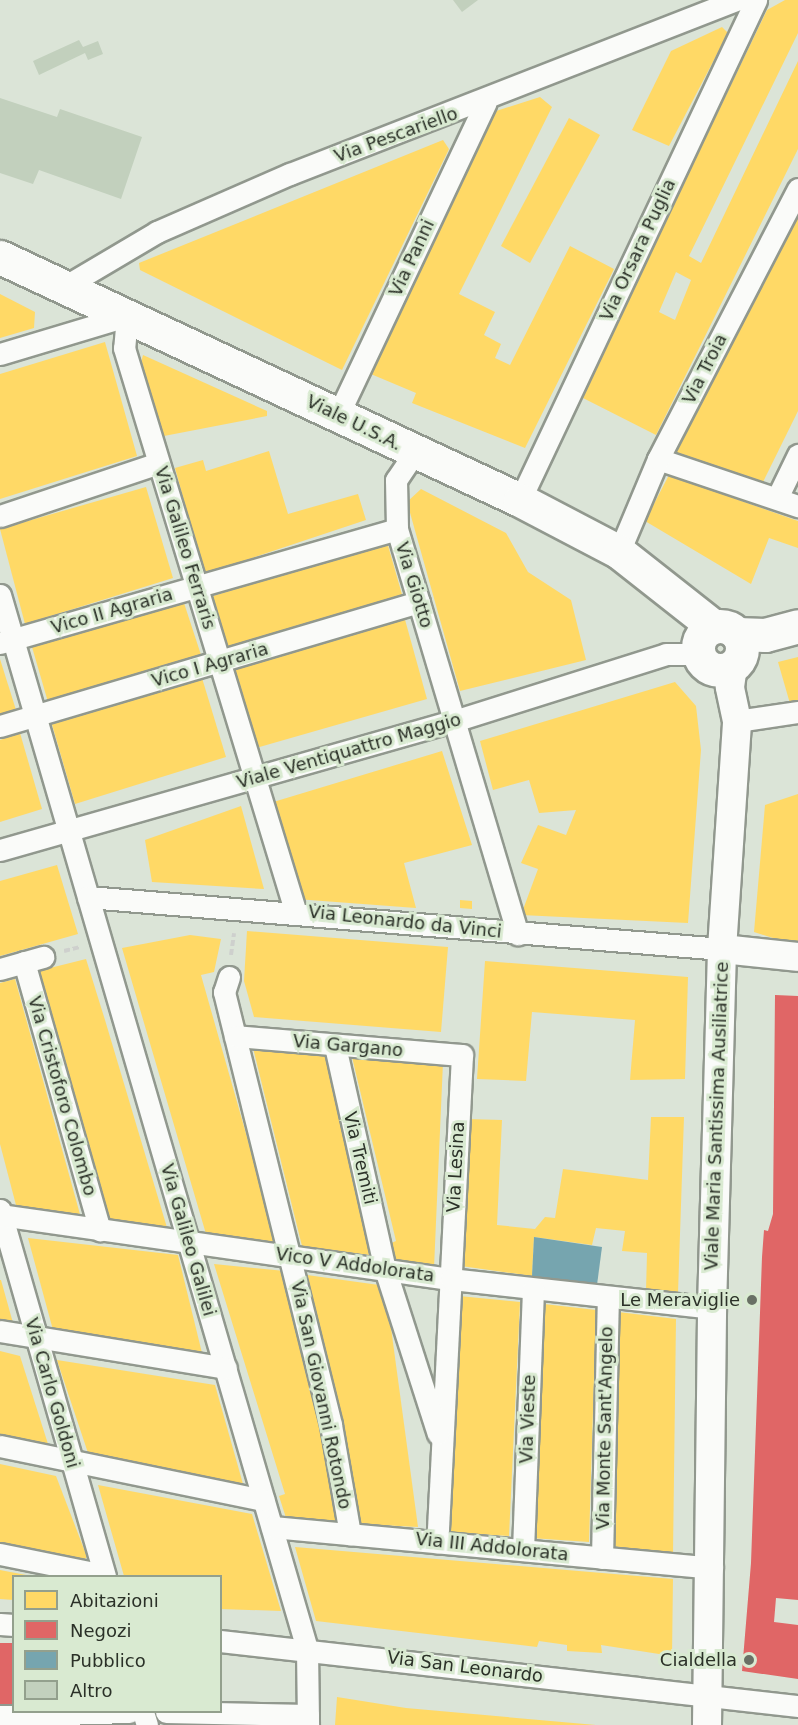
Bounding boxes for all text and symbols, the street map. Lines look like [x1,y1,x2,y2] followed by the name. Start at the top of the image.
[331,103,461,167] street label: Via Pescariello
[596,176,680,324] street label: Via Orsara Puglia
[385,216,439,300] street label: Via Panni
[678,330,732,408] street label: Via Troia
[303,391,405,455] street label: Viale U.S.A.
[150,464,220,632] street label: Via Galileo Ferraris
[391,539,437,631] street label: Via Giotto
[49,583,175,639] street label: Vico II Agraria
[149,638,271,692] street label: Vico I Agraria
[234,709,464,793] street label: Viale Ventiquattro Maggio
[307,901,503,943] street label: Via Leonardo da Vinci
[701,961,733,1271] street label: Viale Maria Santissima Ausiliatrice
[23,994,101,1198] street label: Via Cristoforo Colombo
[292,1030,404,1062] street label: Via Gargano
[339,1109,381,1207] street label: Via Tremiti
[443,1121,469,1213] street label: Via Lesina
[156,1161,220,1319] street label: Via Galileo Galilei
[274,1243,436,1287] street label: Vico V Addolorata
[286,1279,356,1511] street label: Via San Giovanni Rotondo
[620,1289,740,1311] place label: Le Meraviglie
[745,1293,759,1307] marker: Le Meraviglie
[20,1315,84,1471] street label: Via Carlo Goldoni
[592,1326,618,1530] street label: Via Monte Sant'Angelo
[516,1374,540,1464] street label: Via Vieste
[414,1528,570,1566] street label: Via III Addolorata
[12,1575,222,1713] legend
[70,1590,159,1611] text: Abitazioni
[70,1620,131,1641] text: Negozi
[386,1647,544,1687] street label: Via San Leonardo
[660,1649,737,1671] place label: Cialdella
[70,1650,146,1671] text: Pubblico
[742,1653,756,1667] marker: Cialdella
[70,1680,112,1701] text: Altro

